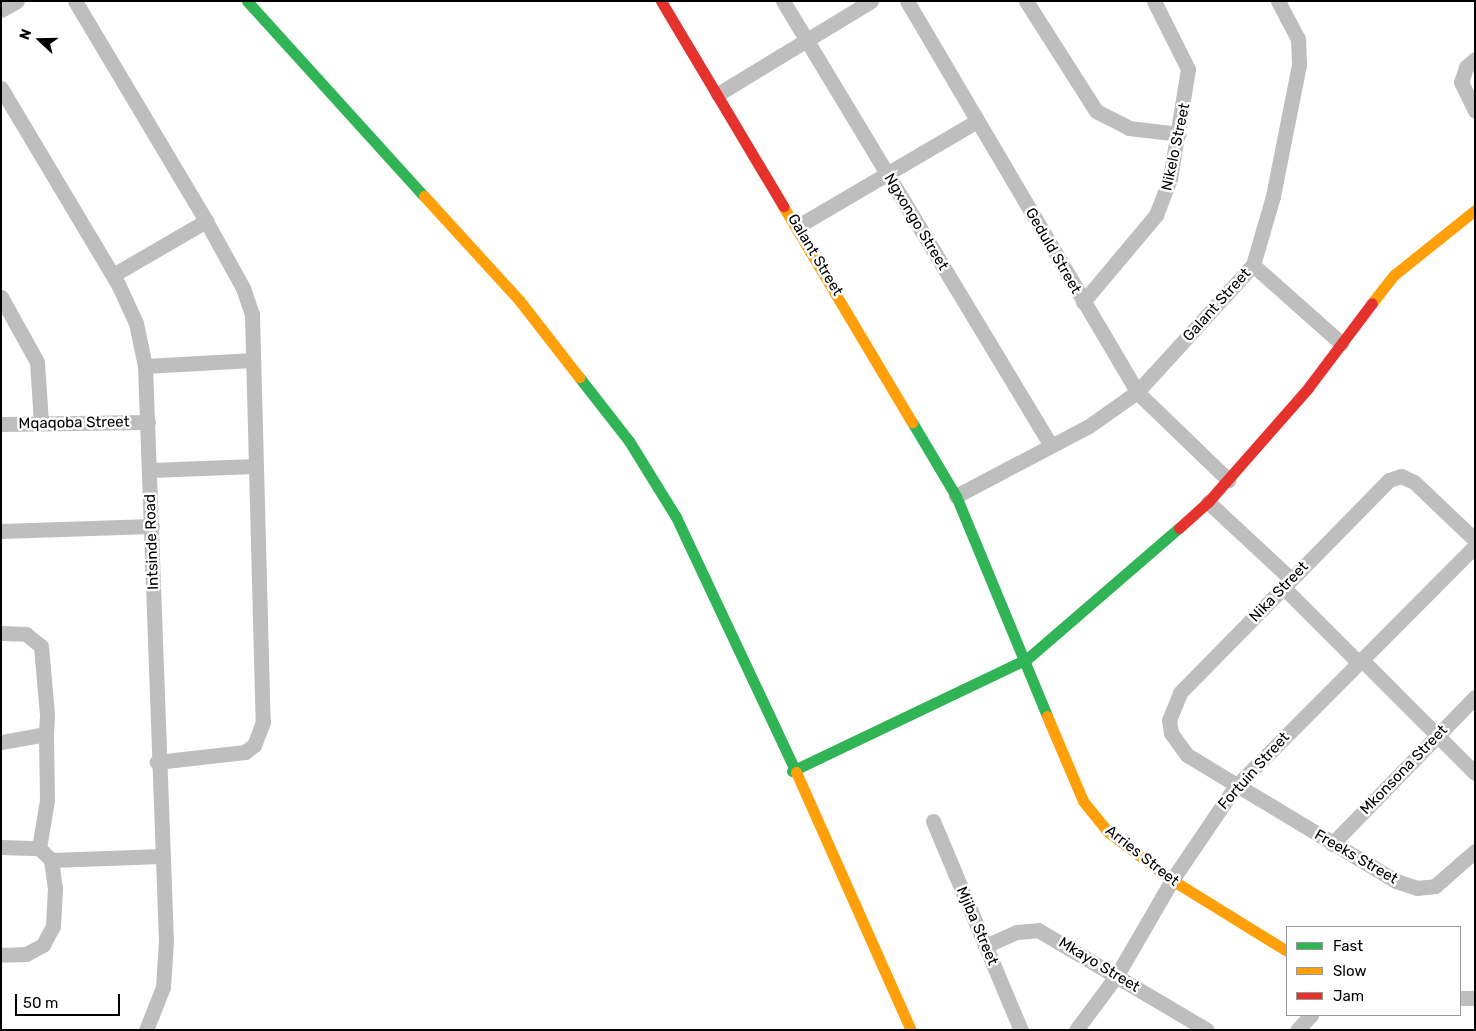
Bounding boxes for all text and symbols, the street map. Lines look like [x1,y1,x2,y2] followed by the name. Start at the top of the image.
[15,15,65,65] north arrow
[16,27,35,42] text: N
[1158,102,1194,192] street label: Nikelo Street
[880,170,952,274] street label: Ngxongo Street
[1021,205,1085,297] street label: Geduld Street
[784,211,846,299] street label: Galant Street
[1179,265,1255,345] street label: Galant Street
[18,413,130,433] street label: Mqaqoba Street
[141,494,163,590] street label: Intsinde Road
[1246,558,1312,626] street label: Nika Street
[1357,721,1451,819] street label: Mkonsona Street
[1215,729,1293,813] street label: Fortuin Street
[1102,822,1182,890] street label: Arries Street
[1311,826,1401,888] street label: Freeks Street
[952,884,1002,968] street label: Mjiba Street
[1286,926,1461,1016] legend
[1055,934,1143,996] street label: Mkayo Street
[1333,937,1363,955] text: Fast
[1333,962,1366,980] text: Slow
[18,984,122,1016] scale bar
[1333,987,1364,1005] text: Jam
[23,994,58,1012] text: 50 m

